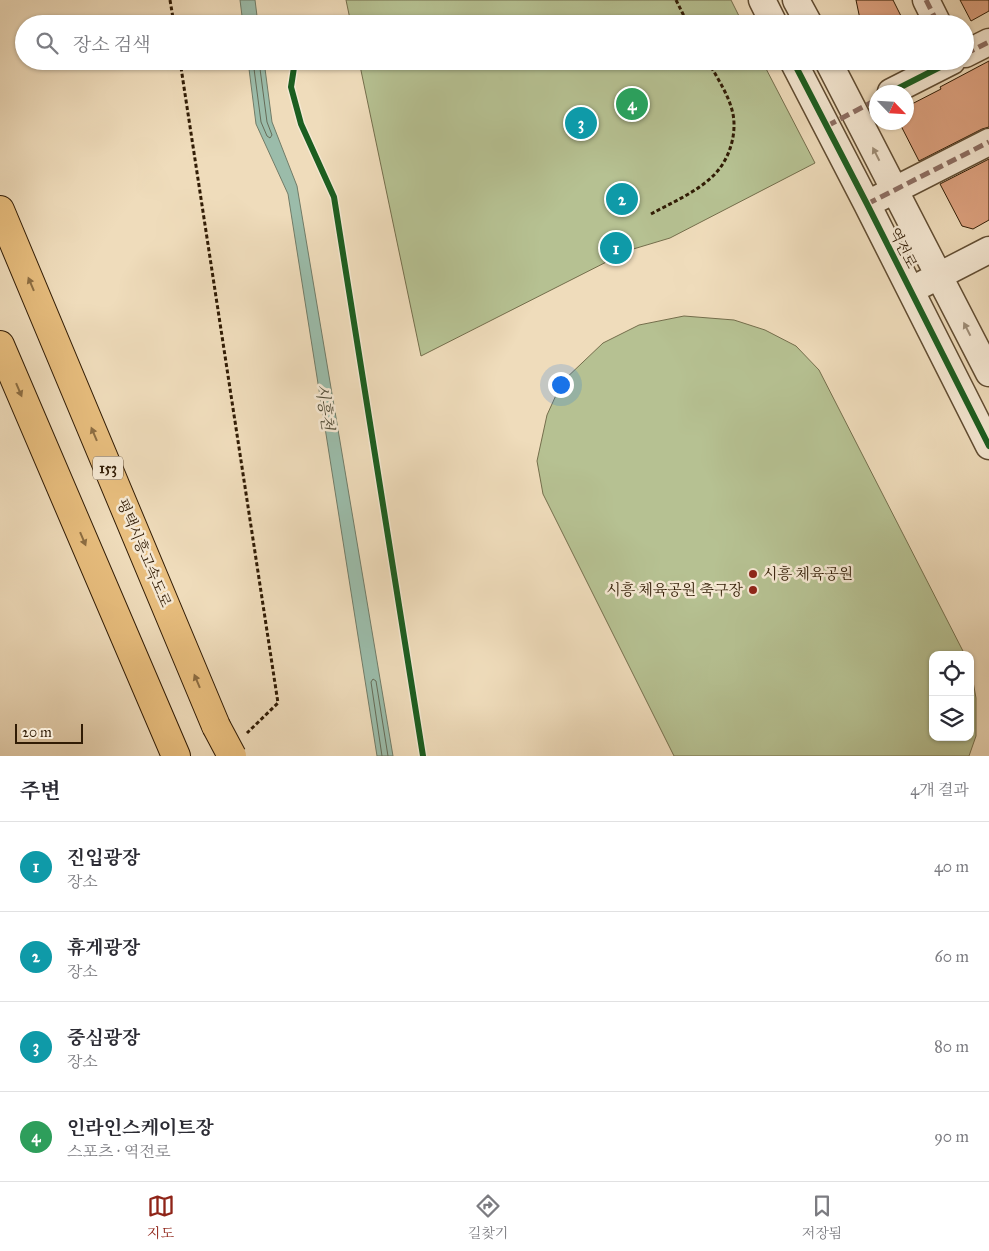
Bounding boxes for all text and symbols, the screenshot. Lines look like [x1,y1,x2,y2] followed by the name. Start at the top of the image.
[15,15,974,70] search box
[33,29,61,57] icon: search
[73,33,151,56] text: 장소 검색
[616,85,648,123] pin: 4
[869,85,914,130] north arrow
[565,104,597,142] pin: 3
[872,147,880,161] one-way arrow
[606,180,638,218] pin: 2
[885,225,921,272] street label: 역전로
[600,229,632,267] pin: 1
[27,277,35,292] one-way arrow
[963,322,971,337] one-way arrow
[548,372,574,398] your location
[16,382,24,397] one-way arrow
[312,383,338,433] water label: 시흥천
[90,426,98,441] one-way arrow
[93,456,123,479] road number: 153
[113,496,175,610] street label: 평택시흥고속도로
[79,532,87,546] one-way arrow
[763,565,853,583] place label: 시흥 체육공원
[747,568,759,580] marker: 시흥 체육공원
[606,581,744,599] place label: 시흥 체육공원 축구장
[747,584,759,596] marker: 시흥 체육공원 축구장
[929,651,974,741] map controls
[929,651,974,696] button: locate
[193,674,201,688] one-way arrow
[929,696,974,741] button: layers
[15,721,82,744] scale bar
[22,724,52,741] text: 20 m
[20,778,61,804] text: 주변
[910,780,969,799] text: 4개 결과
[67,846,140,869] text: 진입광장
[33,857,39,876] text: 1
[934,857,969,876] text: 40 m
[67,872,98,891] text: 장소
[67,936,140,959] text: 휴게광장
[32,947,40,966] text: 2
[935,947,969,966] text: 60 m
[67,962,98,981] text: 장소
[67,1026,140,1049] text: 중심광장
[33,1037,39,1056] text: 3
[934,1037,969,1056] text: 80 m
[67,1052,98,1071] text: 장소
[67,1116,214,1139] text: 인라인스케이트장
[32,1127,40,1146] text: 4
[934,1127,969,1146] text: 90 m
[67,1142,170,1161] text: 스포츠 · 역전로
[147,1192,175,1242] tab: 지도
[468,1192,509,1242] tab: 길찾기
[802,1192,842,1242] tab: 저장됨

